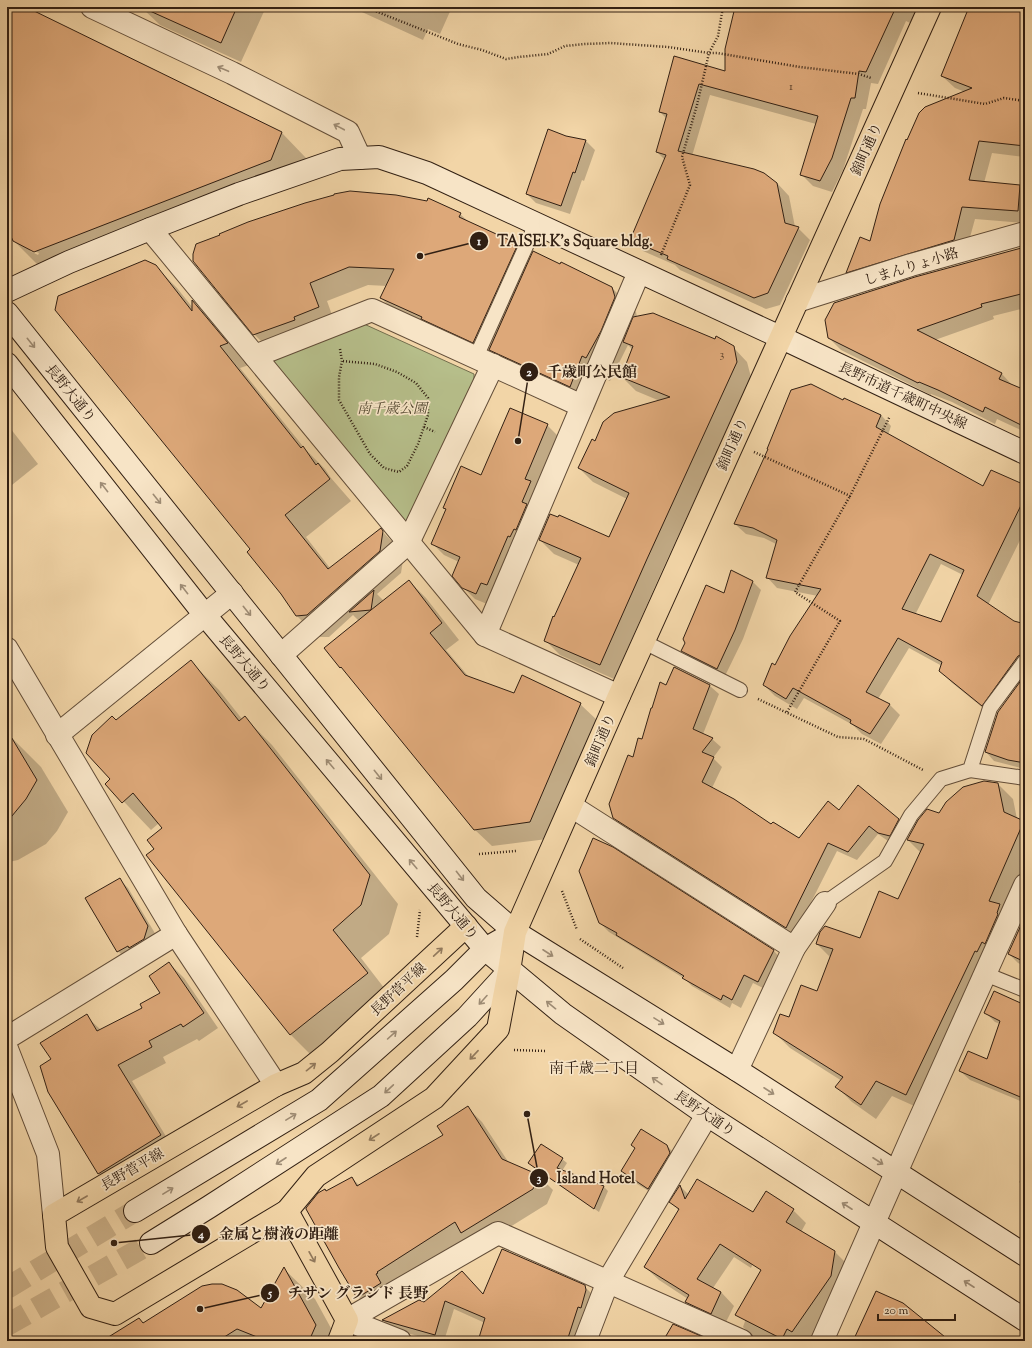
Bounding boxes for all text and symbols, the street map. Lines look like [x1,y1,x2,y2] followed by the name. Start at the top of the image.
[217,65,229,73] one-way arrow
[789,78,793,96] house number: 1
[847,120,888,179] street label: 錦町通り
[334,123,346,130] one-way arrow
[469,228,660,255] callout: TAISEI K's Square bldg.
[497,232,653,253] text: TAISEI K's Square bldg.
[476,233,482,251] text: 1
[862,244,961,292] street label: しまんりょ小路
[27,338,36,348] one-way arrow
[720,346,725,364] house number: 3
[834,358,970,435] street label: 長野市道千歳町中央線
[519,359,645,386] callout: 千歳町公民館
[40,361,99,428] street label: 長野大通り
[547,363,637,384] text: 千歳町公民館
[526,364,532,382] text: 2
[357,400,429,420] park label: 南千歳公園
[713,415,754,474] street label: 錦町通り
[99,481,108,492] one-way arrow
[152,494,161,505] one-way arrow
[180,583,188,594] one-way arrow
[242,606,251,617] one-way arrow
[213,631,274,698] street label: 長野大通り
[582,711,622,770] street label: 錦町通り
[325,759,334,769] one-way arrow
[374,770,383,781] one-way arrow
[409,858,418,869] one-way arrow
[456,871,464,882] one-way arrow
[421,879,482,946] street label: 長野大通り
[433,947,443,956] one-way arrow
[542,949,554,957] one-way arrow
[367,959,432,1022] street label: 長野菅平線
[479,994,488,1005] one-way arrow
[546,1001,557,1010] one-way arrow
[653,1017,664,1026] one-way arrow
[387,1030,397,1040] one-way arrow
[469,1050,479,1060] one-way arrow
[549,1059,639,1080] district label: 南千歳二丁目
[305,1063,316,1072] one-way arrow
[652,1077,663,1085] one-way arrow
[384,1084,394,1094] one-way arrow
[669,1087,738,1143] street label: 長野大通り
[763,1087,775,1095] one-way arrow
[236,1101,248,1109] one-way arrow
[285,1112,297,1120] one-way arrow
[369,1133,380,1141] one-way arrow
[98,1145,168,1197] street label: 長野菅平線
[275,1157,287,1165] one-way arrow
[872,1157,883,1165] one-way arrow
[529,1164,643,1191] callout: Island Hotel
[557,1169,636,1190] text: Island Hotel
[537,1170,542,1188] text: 3
[162,1186,174,1194] one-way arrow
[76,1195,88,1203] one-way arrow
[842,1202,853,1211] one-way arrow
[191,1221,347,1248] callout: 金属と樹液の距離
[219,1225,339,1246] text: 金属と樹液の距離
[197,1226,204,1244] text: 4
[309,1251,317,1263] one-way arrow
[260,1279,437,1306] callout: チサン グランド 長野
[963,1280,974,1289] one-way arrow
[288,1284,429,1305] text: チサン グランド 長野
[267,1285,273,1303] text: 5
[878,1296,955,1322] scale bar
[884,1302,909,1320] text: 20 m

